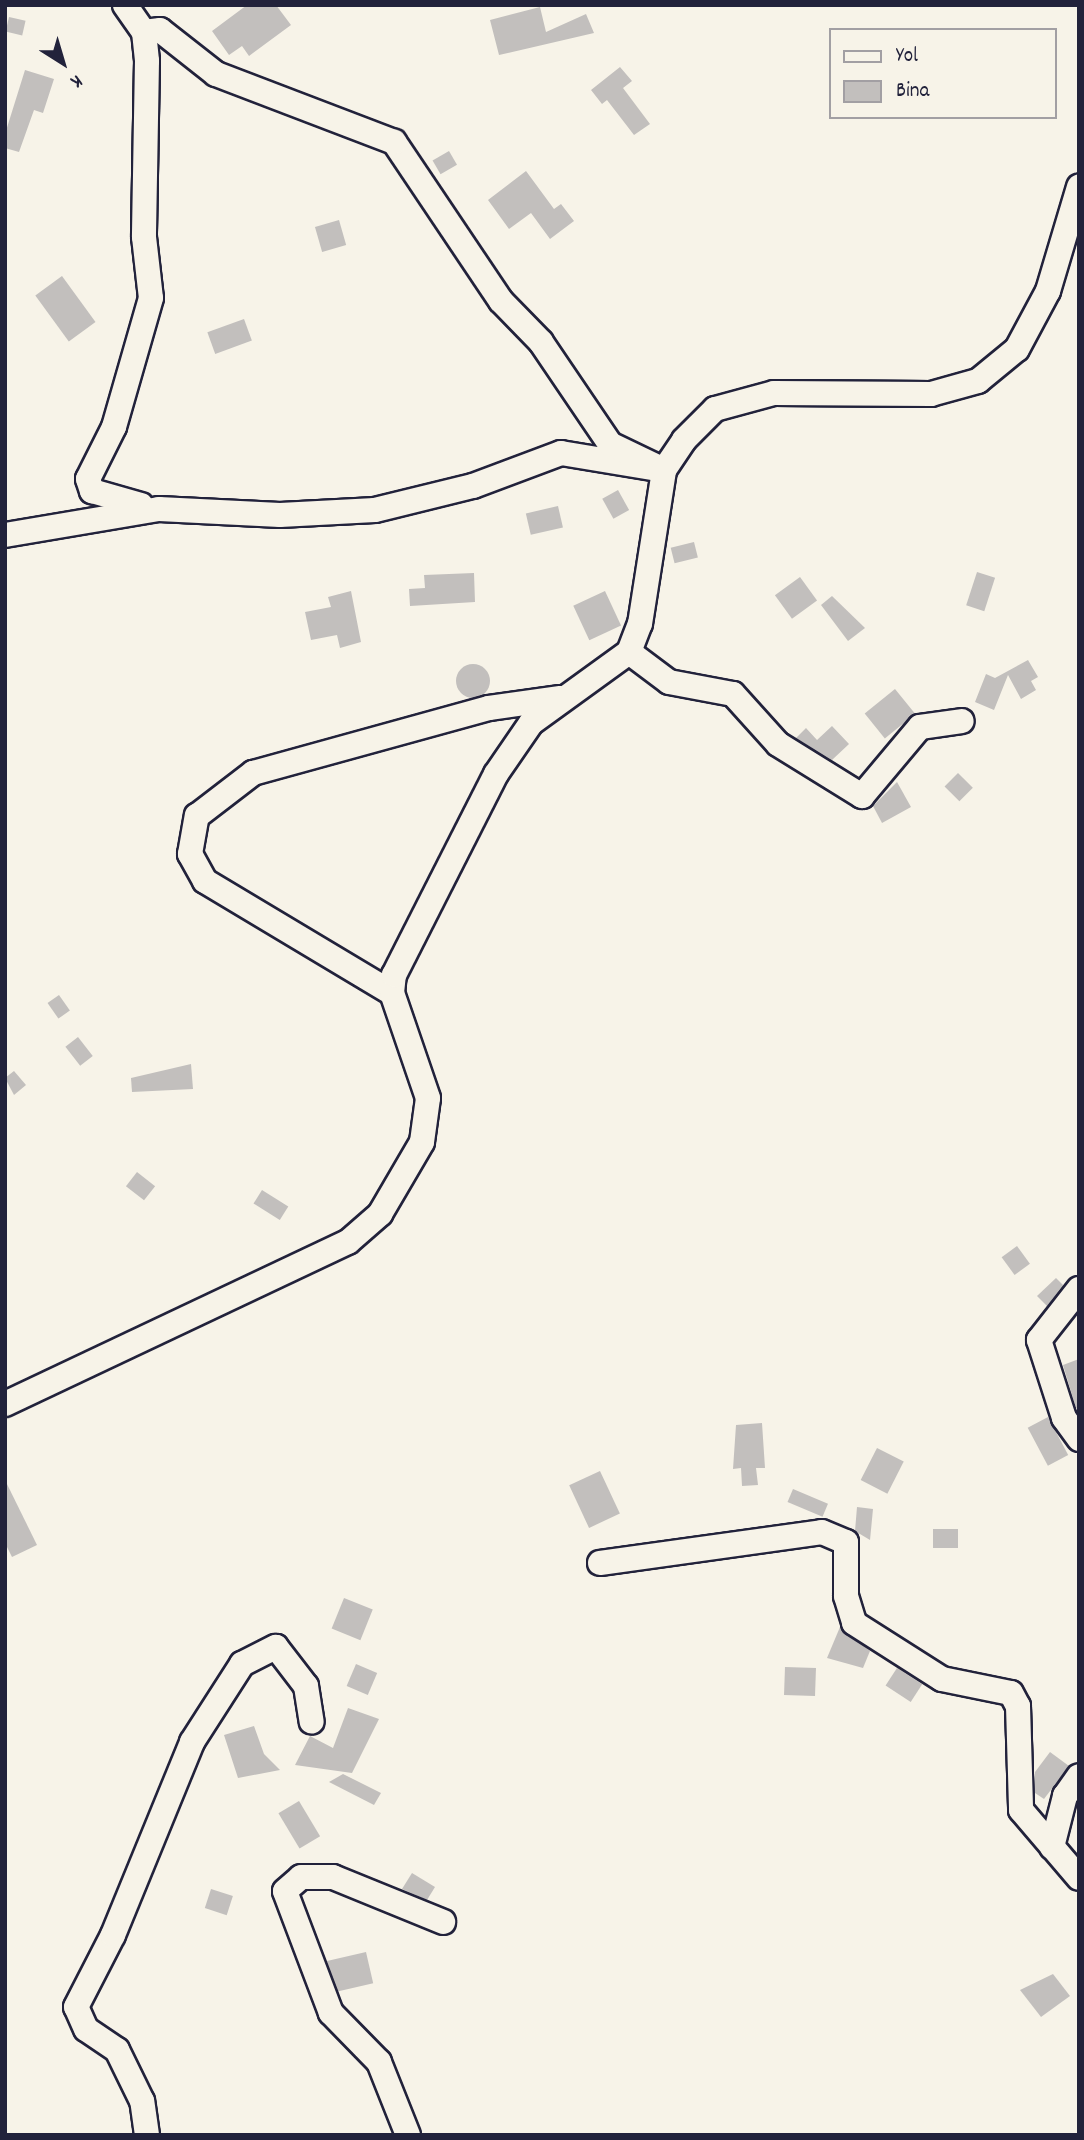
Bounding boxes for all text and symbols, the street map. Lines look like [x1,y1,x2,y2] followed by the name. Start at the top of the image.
[28,28,98,98] north arrow
[828,28,1056,119] legend
[896,42,918,72] text: Yol
[64,67,88,94] text: K
[896,77,929,107] text: Bina

